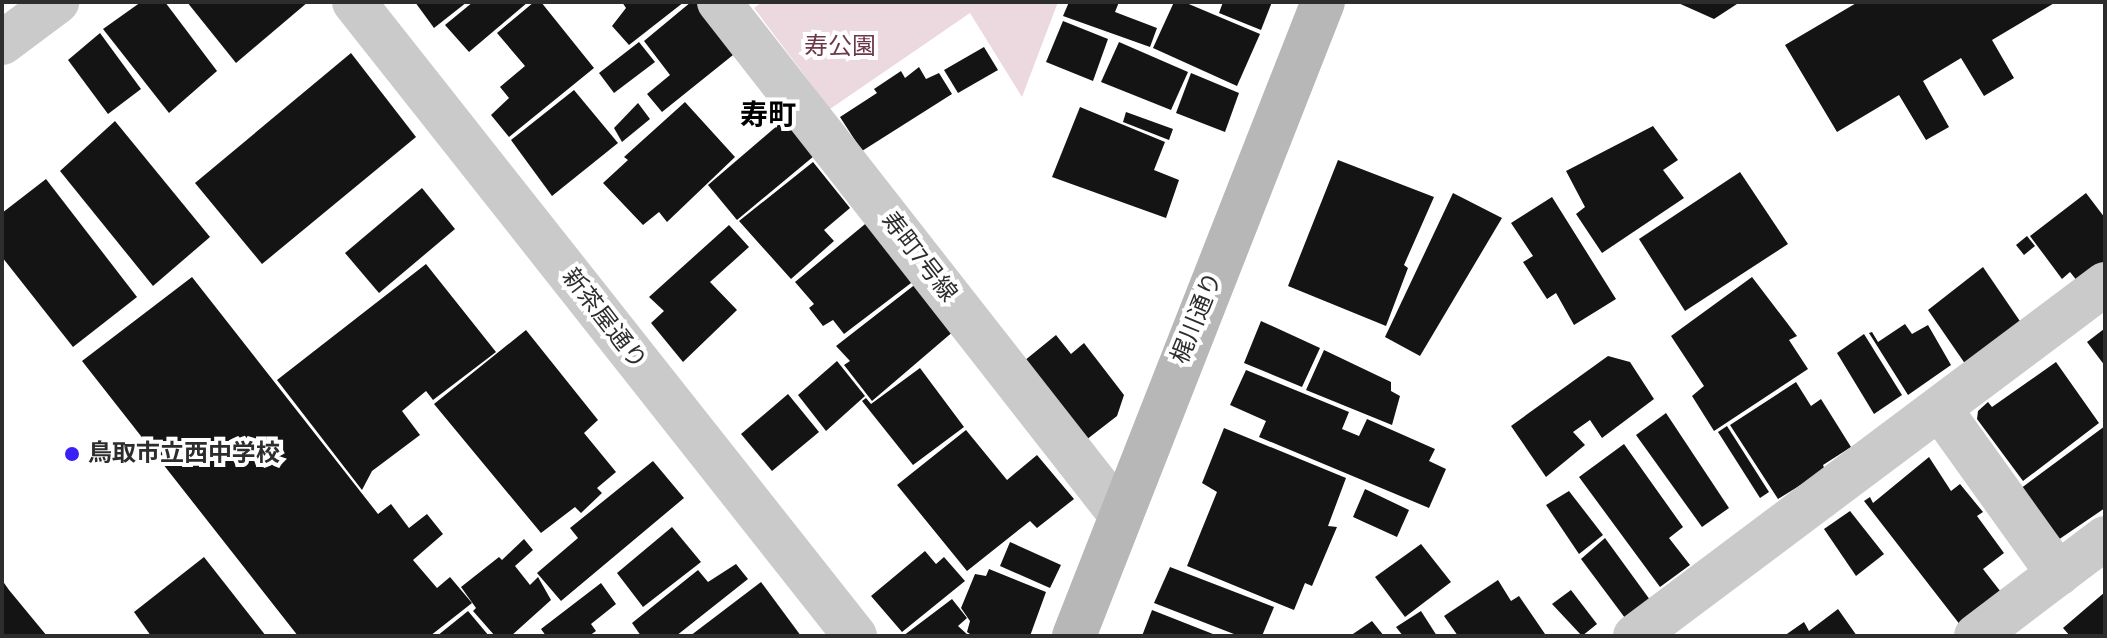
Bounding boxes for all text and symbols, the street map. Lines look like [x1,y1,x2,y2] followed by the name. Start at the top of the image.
[804,33,876,61] park label: 寿公園
[740,98,796,132] district label: 寿町
[875,206,963,308] street label: 寿町7号線
[556,263,652,375] street label: 新茶屋通り
[1166,268,1228,368] street label: 梶川通り
[88,440,280,468] place label: 鳥取市立西中学校
[63,445,81,463] marker: 鳥取市立西中学校

